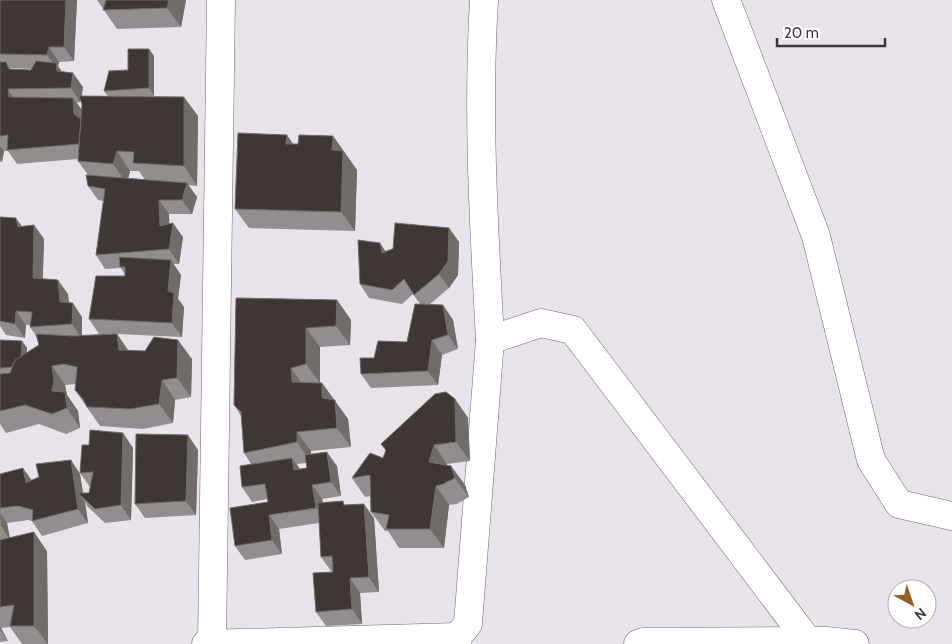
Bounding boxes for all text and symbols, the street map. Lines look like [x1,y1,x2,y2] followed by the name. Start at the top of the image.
[777,15,884,47] scale bar
[784,24,819,42] text: 20 m
[887,579,937,629] north arrow
[911,604,930,624] text: N

